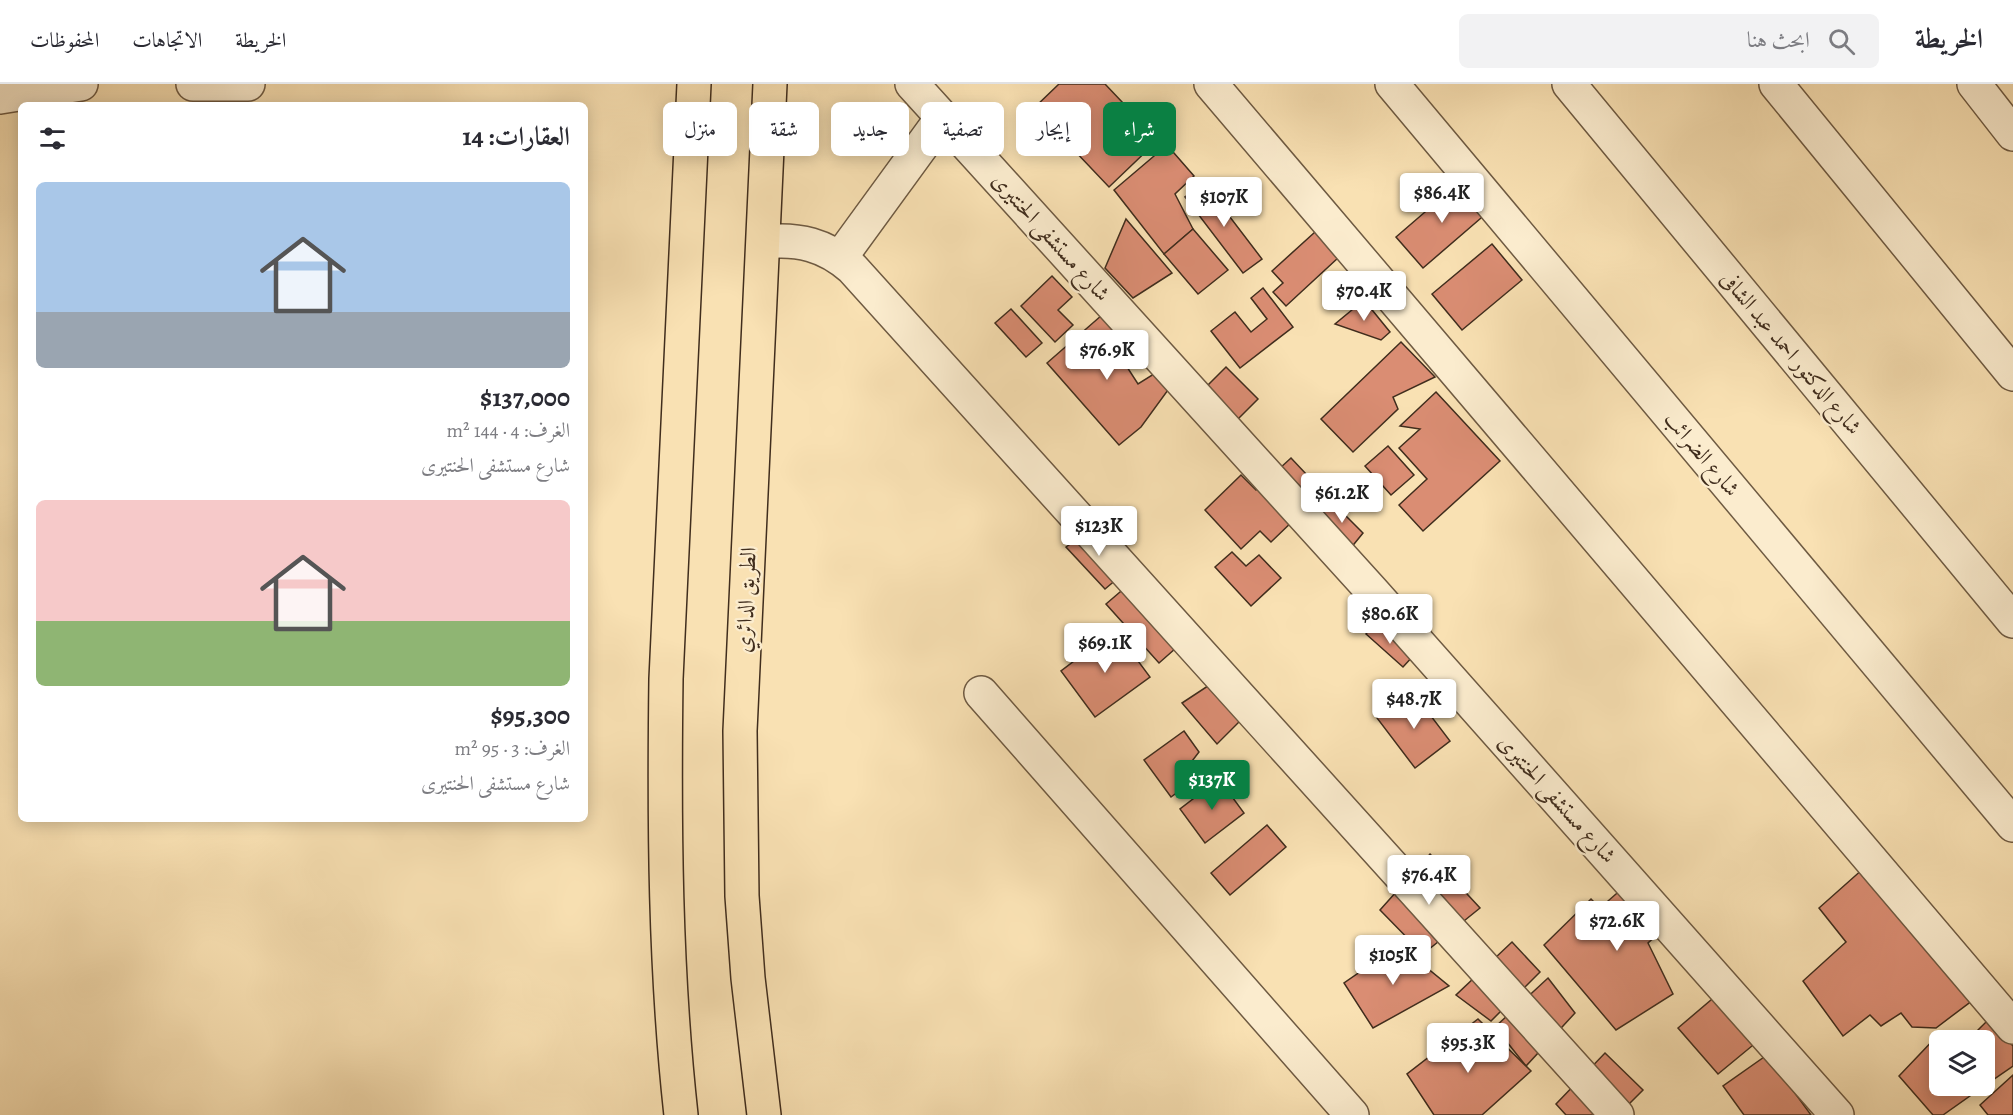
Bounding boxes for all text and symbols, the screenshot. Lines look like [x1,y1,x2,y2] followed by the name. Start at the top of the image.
[1459,14,1879,68] search box
[1915,20,1983,58] text: الخريطة
[1747,25,1810,55] text: ابحث هنا
[1825,25,1858,58] icon: search
[30,26,99,54] text: المحفوظات
[132,26,202,54] text: الاتجاهات
[235,26,286,54] text: الخريطة
[663,102,737,156] chip: منزل
[749,102,819,156] chip: شقة
[831,102,909,156] chip: جديد
[921,102,1004,156] chip: تصفية
[1016,102,1091,156] chip: إيجار
[1103,102,1176,156] chip: شراء
[462,119,570,154] text: العقارات: 14
[36,122,69,155] icon: filters
[983,166,1117,310] street label: شارع مستشفى الحنتيرى
[1393,173,1491,224] pin: $86.4K
[1182,177,1266,228] pin: $107K
[1414,179,1470,206] text: $86.4K
[1200,183,1248,210] text: $107K
[249,221,357,329] icon: home
[1711,265,1869,443] street label: شارع الدكتور احمد عبد الشافى
[1315,271,1413,322] pin: $70.4K
[1336,277,1392,304] text: $70.4K
[1058,330,1156,381] pin: $76.9K
[1079,336,1135,363] text: $76.9K
[480,380,570,415] text: $137,000
[1655,405,1747,505] street label: شارع الضرائب
[446,417,570,444] text: الغرف: 4 · 144 m²
[421,452,570,479] text: شارع مستشفى الحنتيرى
[1293,473,1391,524] pin: $61.2K
[1315,479,1369,506] text: $61.2K
[1057,506,1141,557] pin: $123K
[1075,512,1123,539] text: $123K
[249,539,357,647] icon: home
[728,546,766,654] street label: الطريق الدائري
[1341,594,1439,645] pin: $80.6K
[1362,600,1418,627] text: $80.6K
[1056,623,1154,674] pin: $69.1K
[1078,629,1132,656] text: $69.1K
[1365,679,1463,730] pin: $48.7K
[1386,685,1442,712] text: $48.7K
[490,698,570,733] text: $95,300
[1489,728,1623,872] street label: شارع مستشفى الحنتيرى
[454,735,570,762] text: الغرف: 3 · 95 m²
[1170,760,1254,811] pin: $137K
[1189,766,1235,793] text: $137K
[421,770,570,797] text: شارع مستشفى الحنتيرى
[1380,855,1478,906] pin: $76.4K
[1401,861,1457,888] text: $76.4K
[1568,901,1666,952] pin: $72.6K
[1589,907,1645,934] text: $72.6K
[1351,935,1435,986] pin: $105K
[1369,941,1417,968] text: $105K
[1419,1023,1517,1074] pin: $95.3K
[1441,1029,1495,1056] text: $95.3K
[1929,1030,1995,1096] map controls
[1929,1030,1995,1096] button: layers

